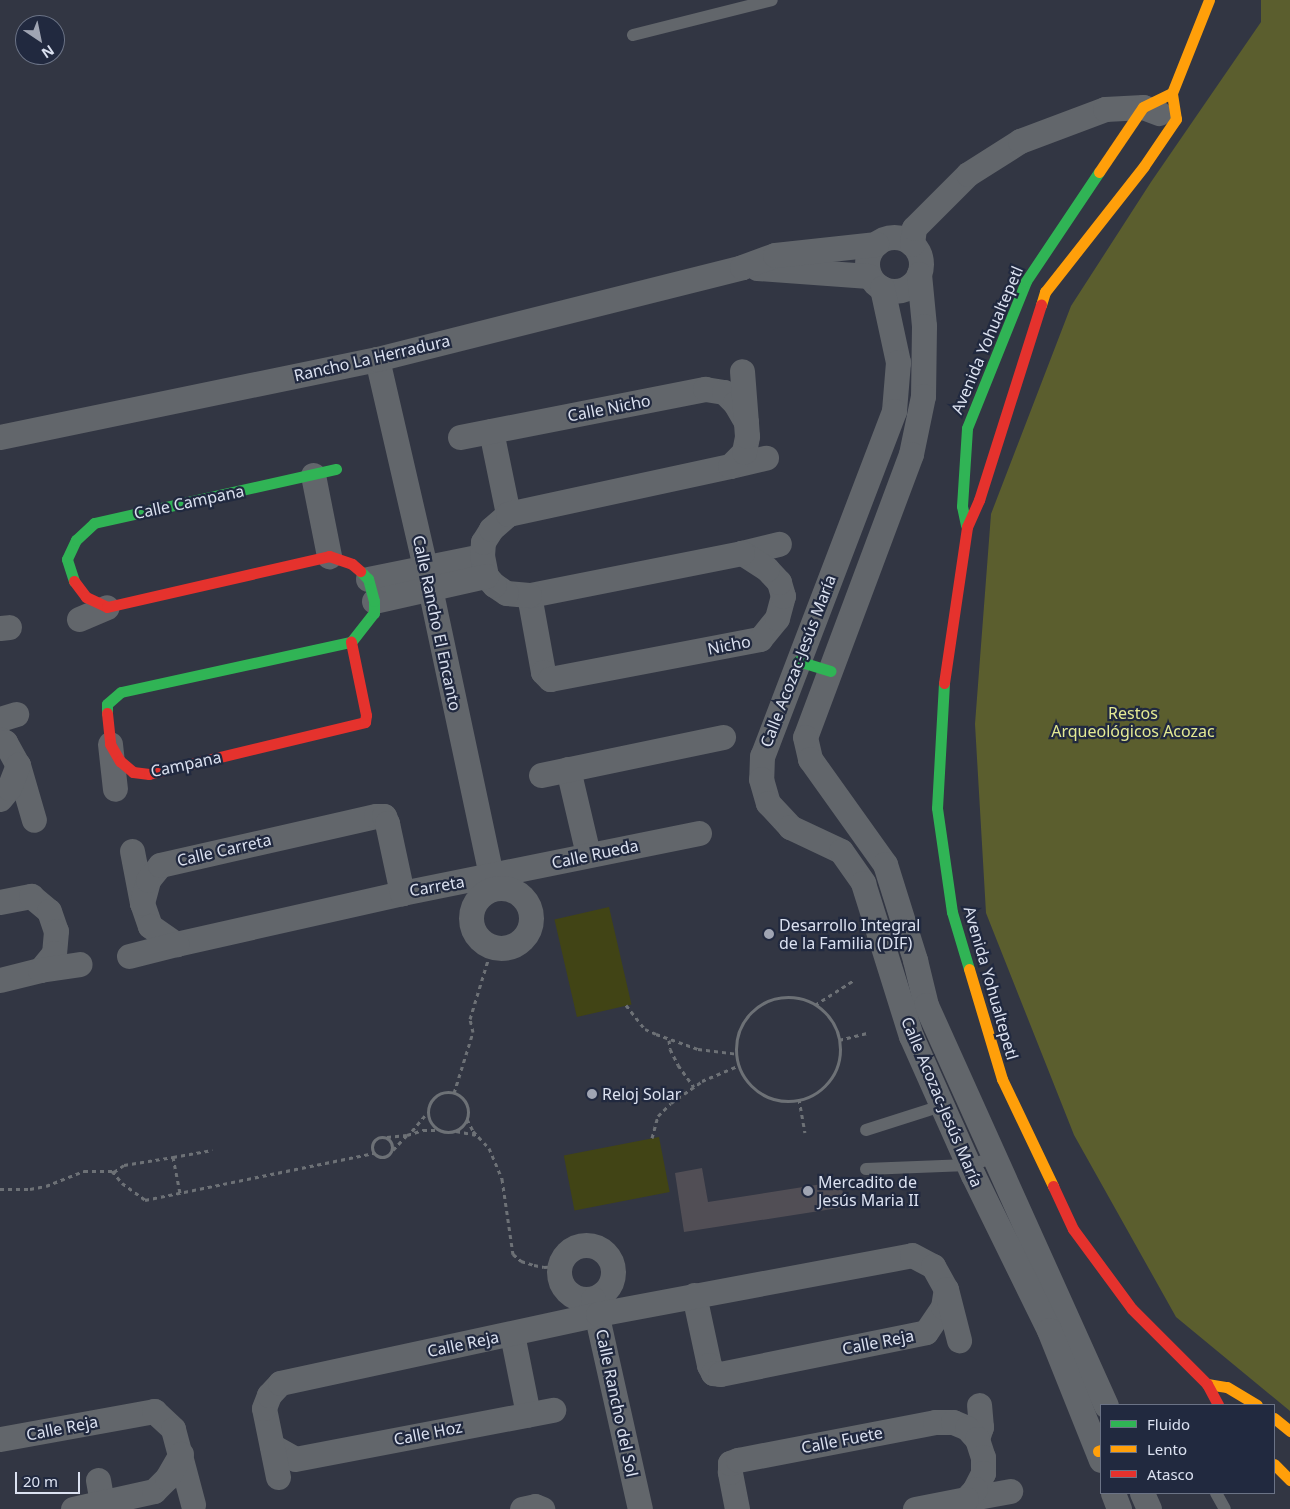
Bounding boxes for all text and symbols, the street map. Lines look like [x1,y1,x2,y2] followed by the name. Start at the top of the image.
[15,15,65,65] north arrow
[38,41,58,63] text: N
[947,263,1027,417] street label: Avenida Yohualtepetl
[292,331,452,385] street label: Rancho La Herradura
[566,391,652,425] street label: Calle Nicho
[132,481,246,523] street label: Calle Campana
[409,534,465,712] street label: Calle Rancho El Encanto
[756,572,840,750] street label: Calle Acozac-Jesús María
[706,631,752,659] street label: Nicho
[1051,703,1215,741] park label: Restos Arqueológicos Acozac
[149,747,223,781] street label: Campana
[175,830,273,870] street label: Calle Carreta
[550,835,640,873] street label: Calle Rueda
[408,872,466,900] street label: Carreta
[960,904,1022,1062] street label: Avenida Yohualtepetl
[779,915,920,953] place label: Desarrollo Integral de la Familia (DIF)
[763,928,775,940] marker: Desarrollo Integral de la Familia (DIF)
[897,1014,987,1190] street label: Calle Acozac-Jesús María
[602,1084,681,1104] place label: Reloj Solar
[586,1088,598,1100] marker: Reloj Solar
[818,1172,919,1210] place label: Mercadito de Jesús Maria II
[802,1185,814,1197] marker: Mercadito de Jesús Maria II
[841,1326,915,1358] street label: Calle Reja
[425,1327,501,1361] street label: Calle Reja
[592,1327,642,1479] street label: Calle Rancho del Sol
[1100,1404,1275,1494] legend
[25,1412,99,1444] street label: Calle Reja
[1147,1414,1190,1434] text: Fluido
[392,1417,464,1449] street label: Calle Hoz
[800,1423,884,1457] street label: Calle Fuete
[1147,1439,1187,1459] text: Lento
[18,1462,82,1494] scale bar
[1147,1464,1194,1484] text: Atasco
[23,1471,58,1491] text: 20 m

